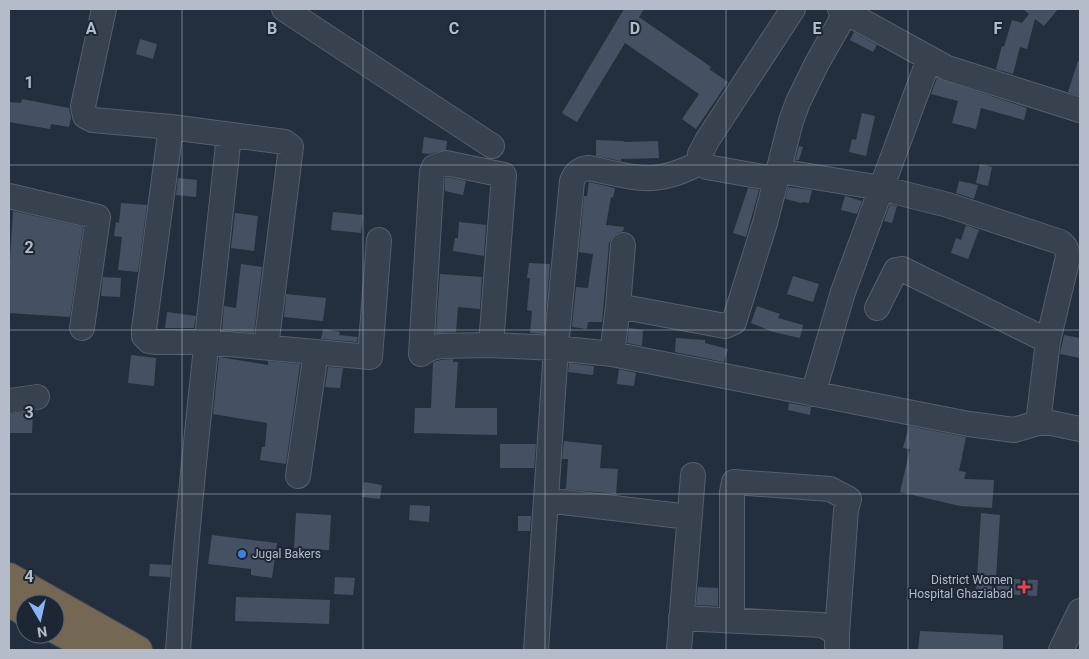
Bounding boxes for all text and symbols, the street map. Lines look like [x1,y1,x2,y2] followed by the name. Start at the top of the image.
[86,19,97,38] text: A
[267,19,277,38] text: B
[449,19,459,38] text: C
[630,19,640,38] text: D
[813,19,822,38] text: E
[994,19,1003,38] text: F
[24,73,34,92] text: 1
[24,238,34,257] text: 2
[24,403,34,422] text: 3
[252,547,321,561] place label: Jugal Bakers
[236,548,248,560] marker: Jugal Bakers
[24,567,34,586] text: 4
[909,573,1013,601] place label: District Women Hospital Ghaziabad
[1017,580,1031,594] marker: District Women Hospital Ghaziabad
[15,594,65,644] north arrow
[36,623,48,641] text: N

